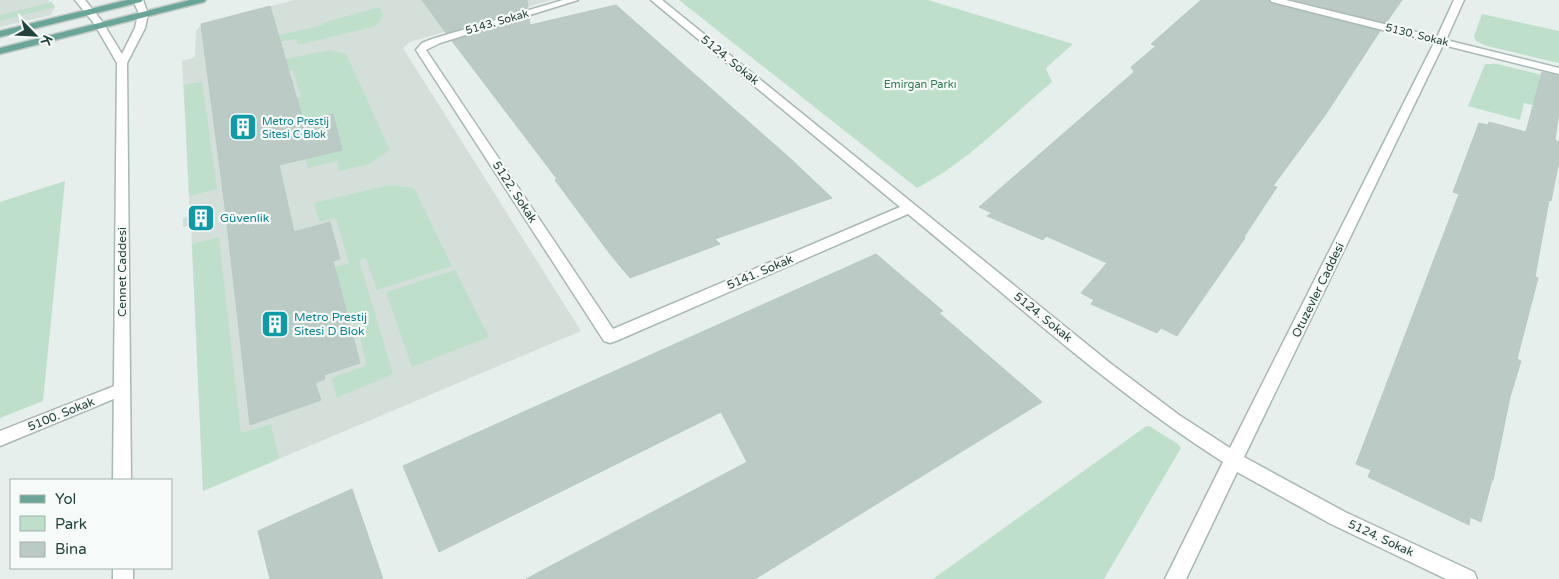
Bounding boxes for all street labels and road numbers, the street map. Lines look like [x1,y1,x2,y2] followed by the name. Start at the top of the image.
[464,7,530,37] street label: 5143. Sokak
[1384,21,1450,49] street label: 5130. Sokak
[698,32,762,88] street label: 5124. Sokak
[490,159,540,226] street label: 5122. Sokak
[115,227,129,317] street label: Cennet Caddesi
[1289,240,1347,340] street label: Otuzevler Caddesi
[725,252,796,292] street label: 5141. Sokak
[1011,289,1075,345] street label: 5124. Sokak
[26,394,97,434] street label: 5100. Sokak
[1346,517,1416,559] street label: 5124. Sokak

